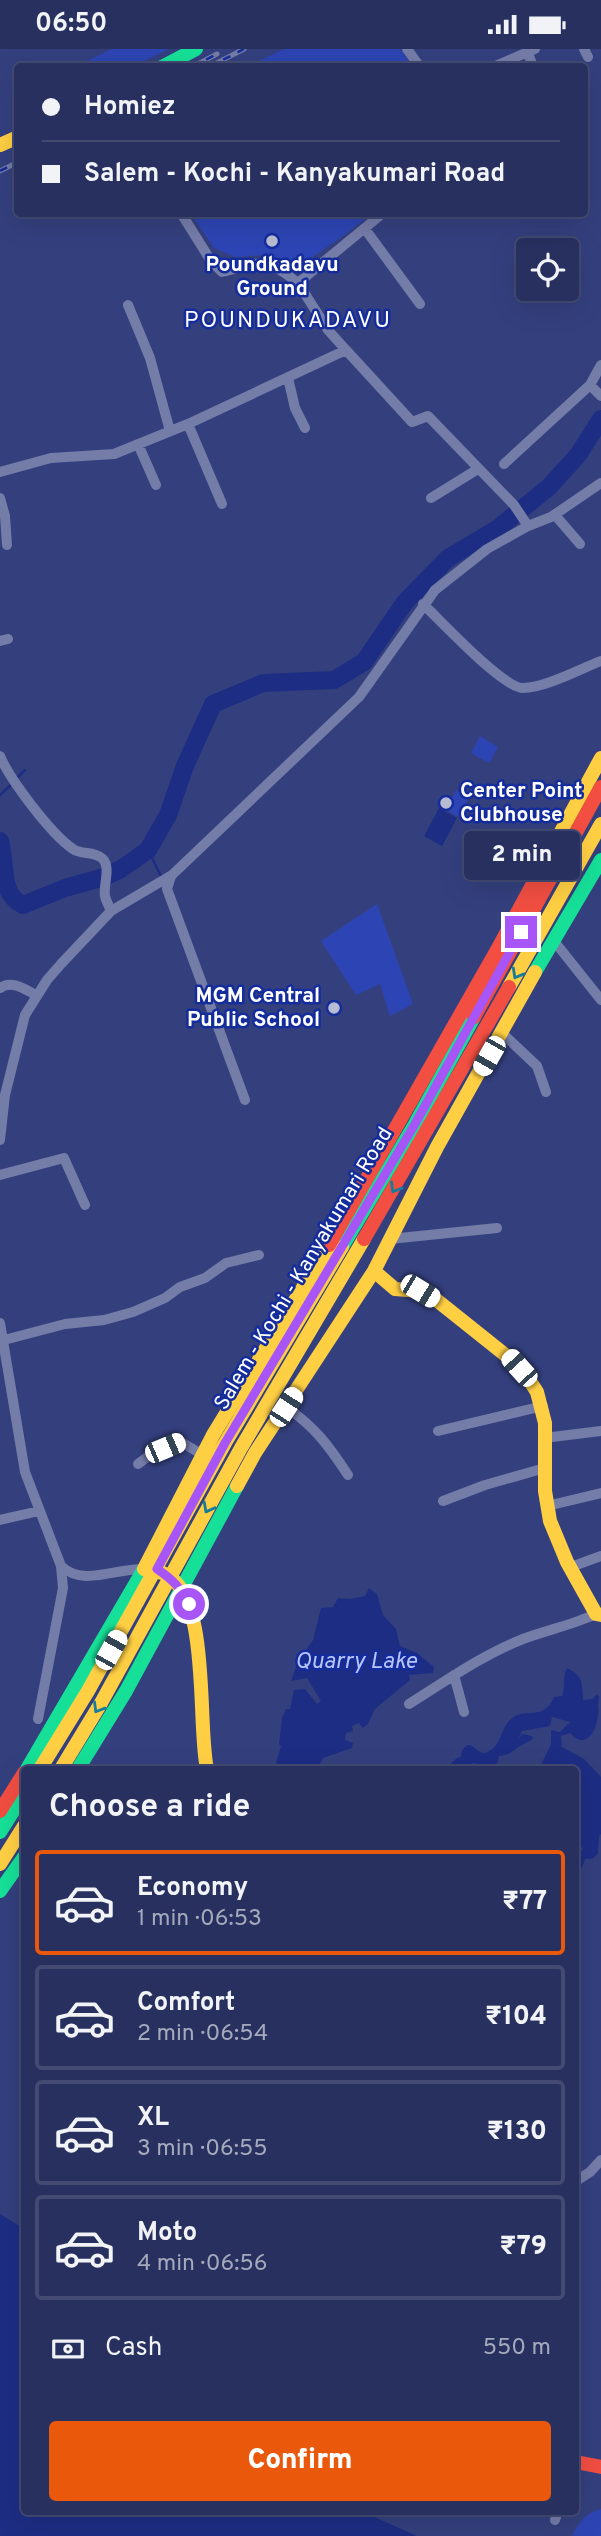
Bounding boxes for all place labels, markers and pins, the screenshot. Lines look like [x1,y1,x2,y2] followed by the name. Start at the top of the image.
[264,233,280,249] marker: Poundkadavu Ground
[205,252,339,303] place label: Poundkadavu Ground
[460,778,582,829] place label: Center Point Clubhouse
[438,795,454,811] marker: Center Point Clubhouse
[187,983,320,1034] place label: MGM Central Public School
[326,1000,342,1016] marker: MGM Central Public School

